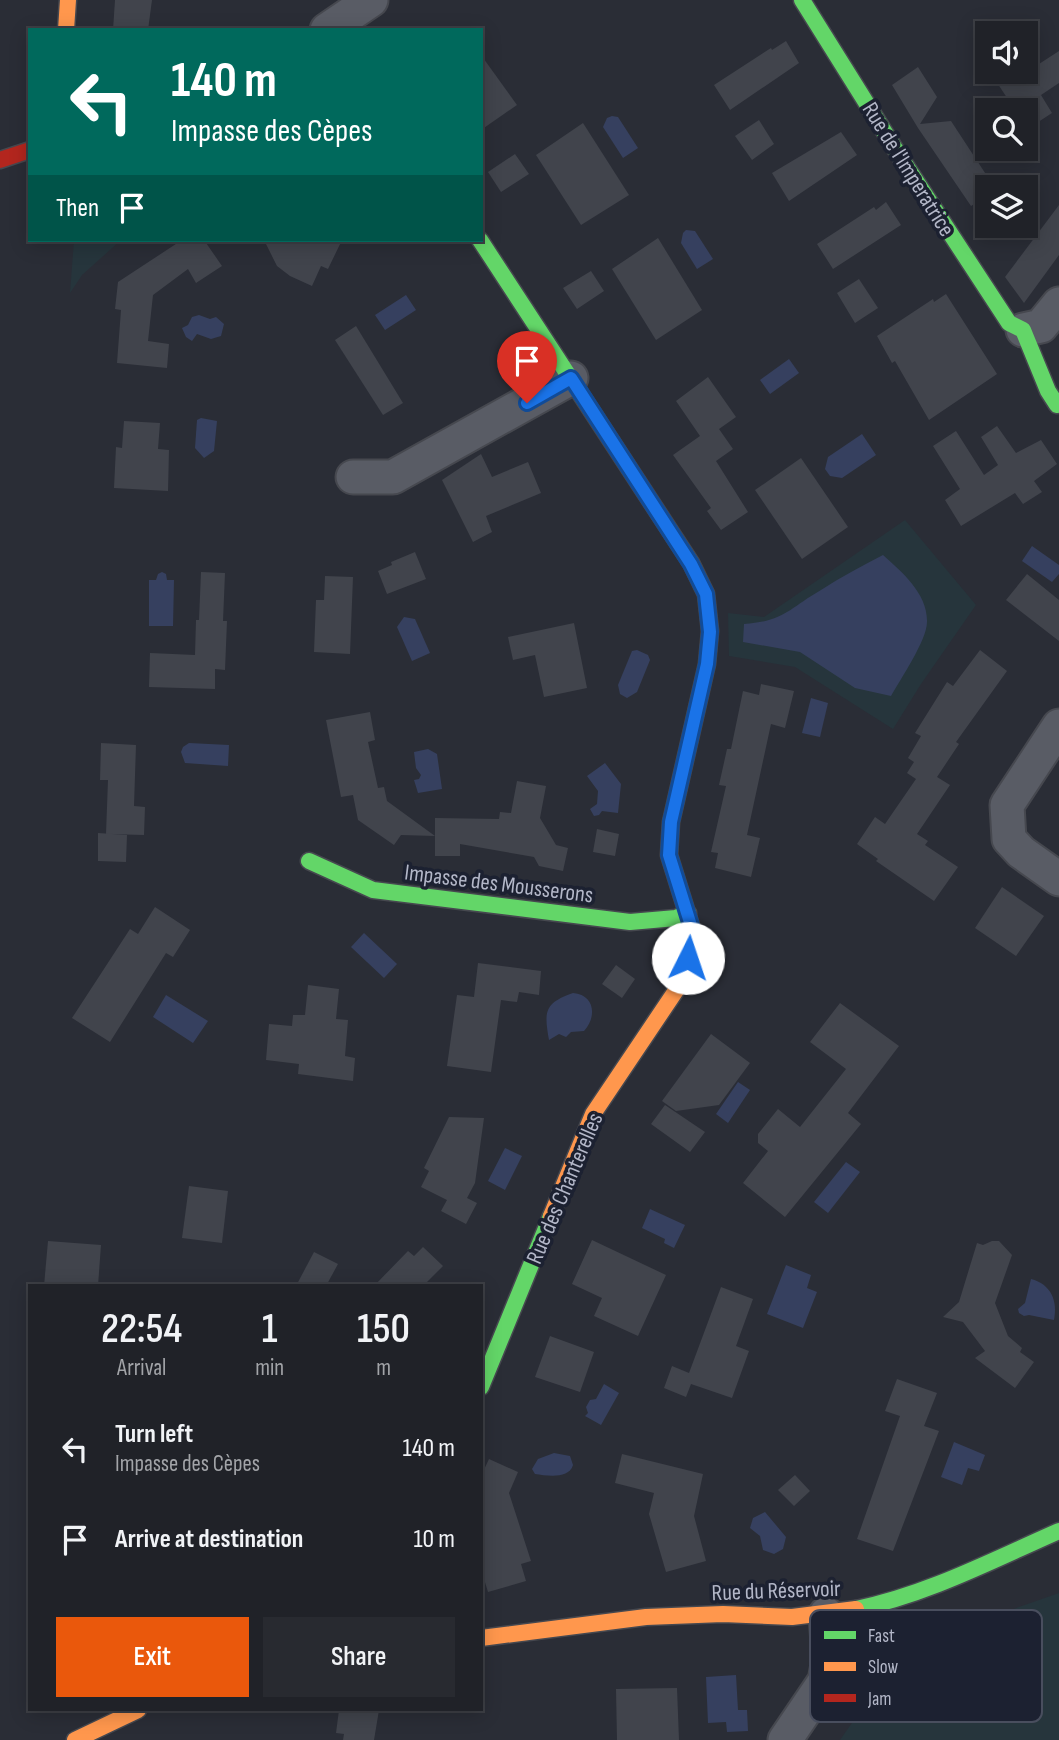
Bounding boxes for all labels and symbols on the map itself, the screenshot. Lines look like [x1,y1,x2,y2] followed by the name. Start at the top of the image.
[856,97,961,242] street label: Rue de l'Imperatrice
[497,331,557,403] pin
[403,859,595,909] street label: Impasse des Mousserons
[651,921,725,995] position arrow
[521,1109,609,1268] street label: Rue des Chanterelles
[711,1575,841,1607] street label: Rue du Réservoir
[810,1610,1042,1722] legend
[868,1625,895,1648] text: Fast
[868,1656,898,1679] text: Slow
[867,1688,891,1711] text: Jam

